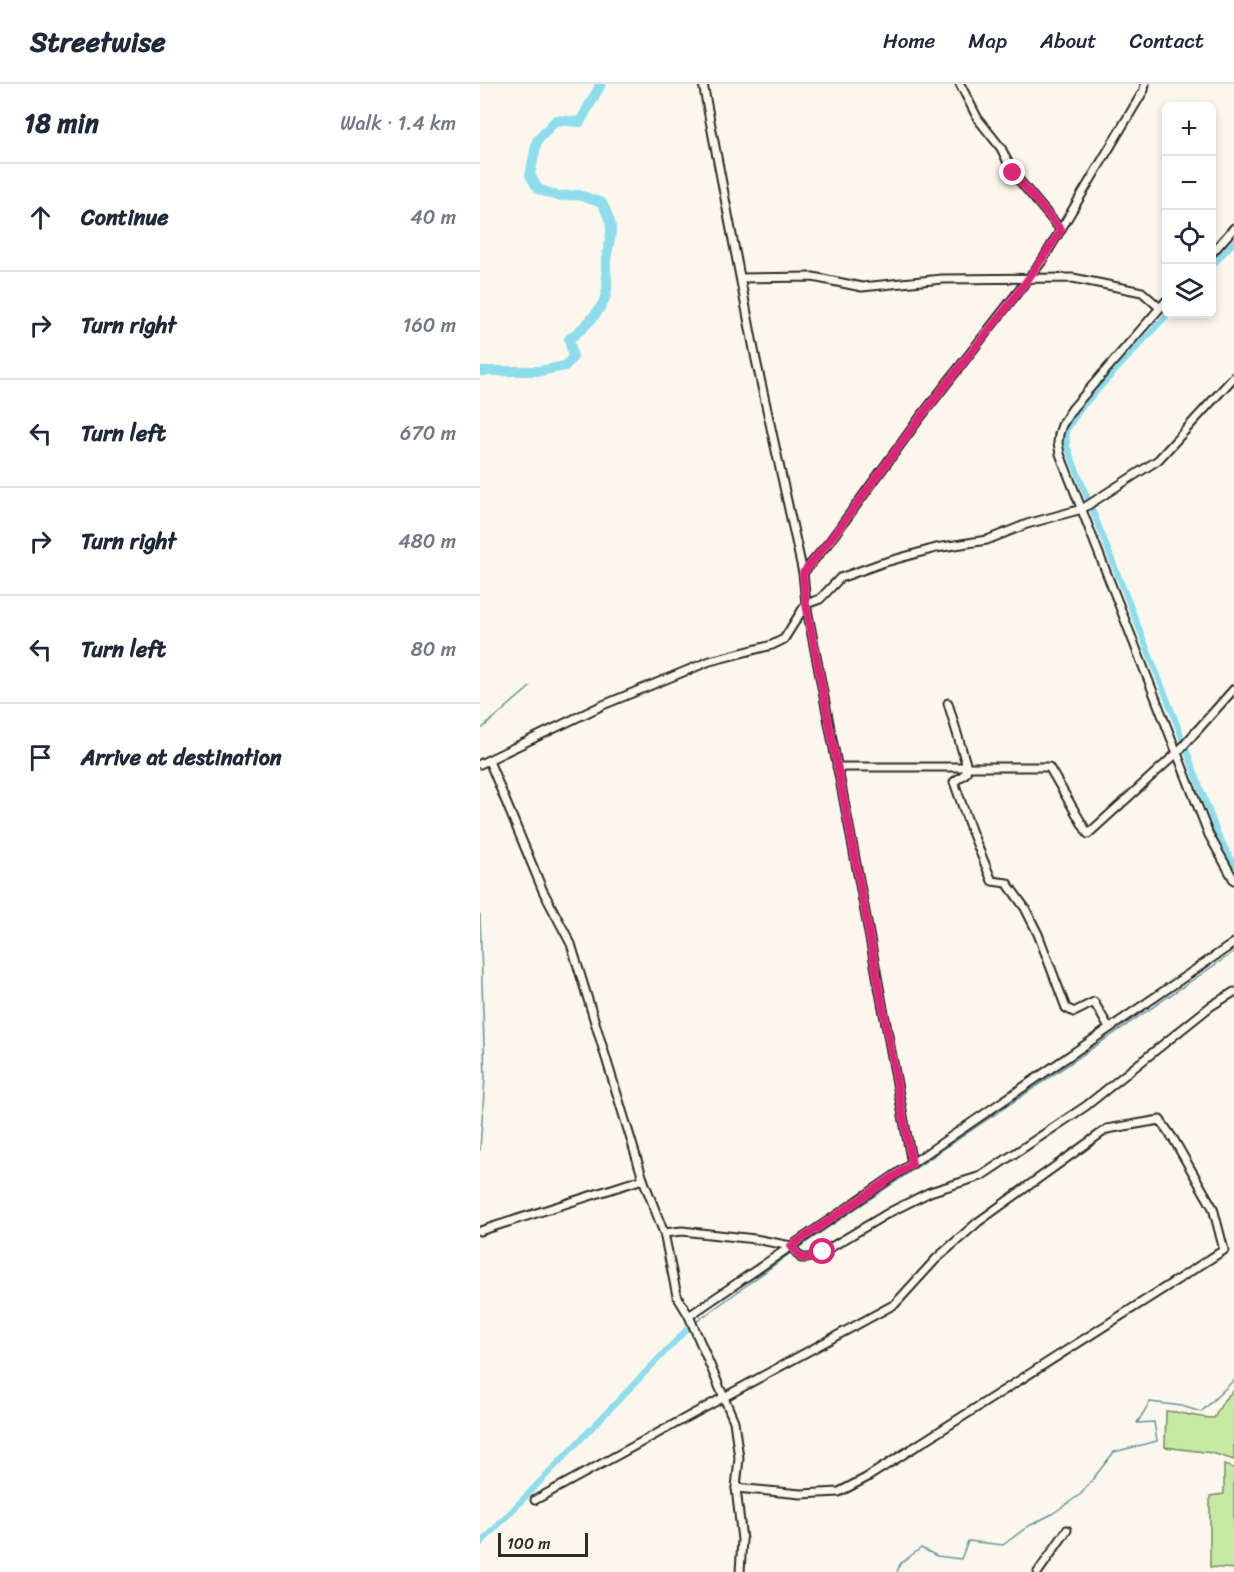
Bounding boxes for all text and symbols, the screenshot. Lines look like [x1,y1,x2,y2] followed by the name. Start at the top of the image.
[30,17,166,66] text: Streetwise
[883,22,935,60] text: Home
[968,22,1007,60] text: Map
[1040,22,1097,60] text: About
[1130,22,1204,60] text: Contact
[24,100,99,146] text: 18 min
[1162,102,1216,318] map controls
[1162,102,1216,156] button: +
[340,106,456,141] text: Walk · 1.4 km
[1162,156,1216,210] button: −
[999,159,1025,185] route end
[81,198,169,237] text: Continue
[410,200,456,235] text: 40 m
[24,201,57,234] icon: ahead
[1162,210,1216,264] button: locate
[1162,264,1216,318] button: layers
[81,306,176,345] text: Turn right
[403,308,456,343] text: 160 m
[24,309,57,342] icon: right
[81,414,166,453] text: Turn left
[400,416,456,451] text: 670 m
[24,417,57,450] icon: left
[81,522,176,561] text: Turn right
[398,524,456,559] text: 480 m
[24,525,57,558] icon: right
[81,630,166,669] text: Turn left
[411,632,456,667] text: 80 m
[24,633,57,666] icon: left
[81,738,282,777] text: Arrive at destination
[24,741,57,774] icon: arrive
[809,1238,835,1264] route start
[507,1529,551,1558] text: 100 m
[498,1530,588,1558] scale bar

